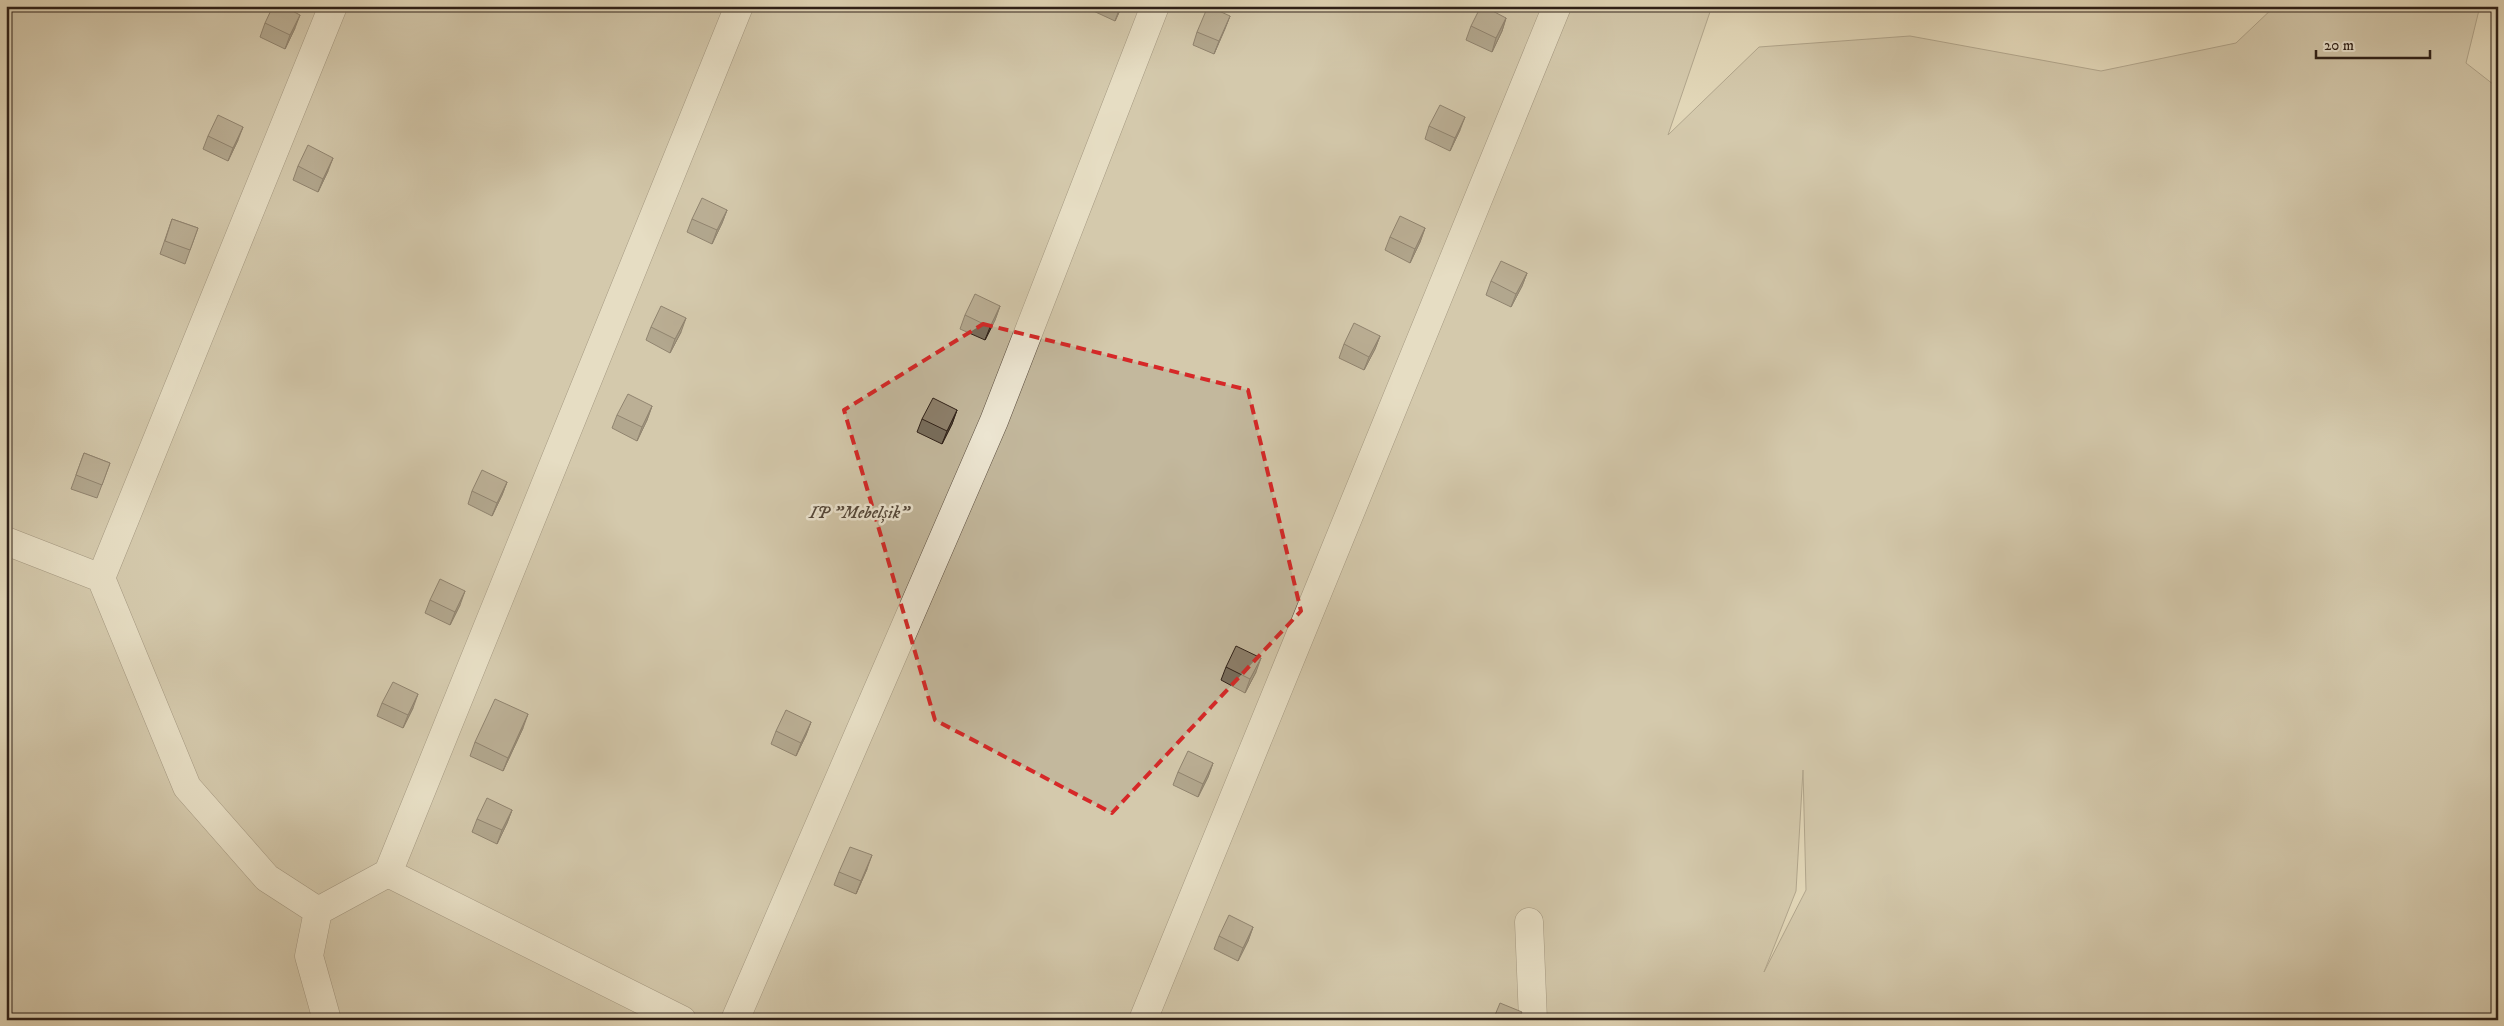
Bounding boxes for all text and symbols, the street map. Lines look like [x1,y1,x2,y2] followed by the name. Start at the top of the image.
[2316,28,2430,60] scale bar
[2324,36,2354,55] text: 20 m
[808,502,912,524] park label: IP "Mebelșik"

